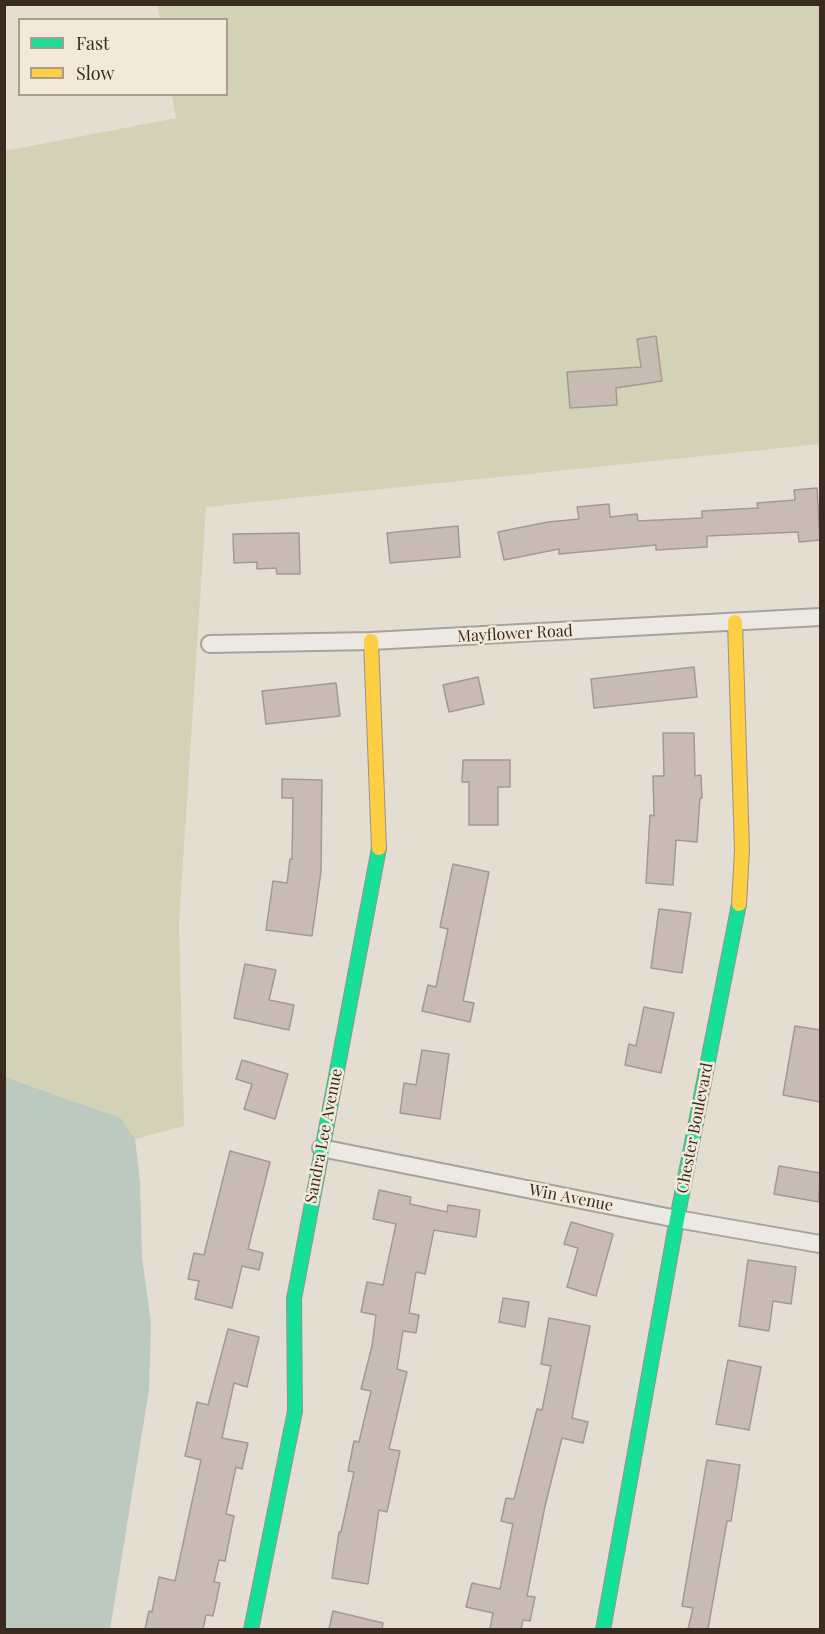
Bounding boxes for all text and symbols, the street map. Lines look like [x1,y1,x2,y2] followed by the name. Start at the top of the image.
[18,18,228,96] legend
[76,31,109,55] text: Fast
[76,61,114,85] text: Slow
[457,621,573,647] street label: Mayflower Road
[673,1061,717,1195] street label: Chester Boulevard
[302,1067,346,1205] street label: Sandra Lee Avenue
[527,1180,615,1216] street label: Win Avenue

